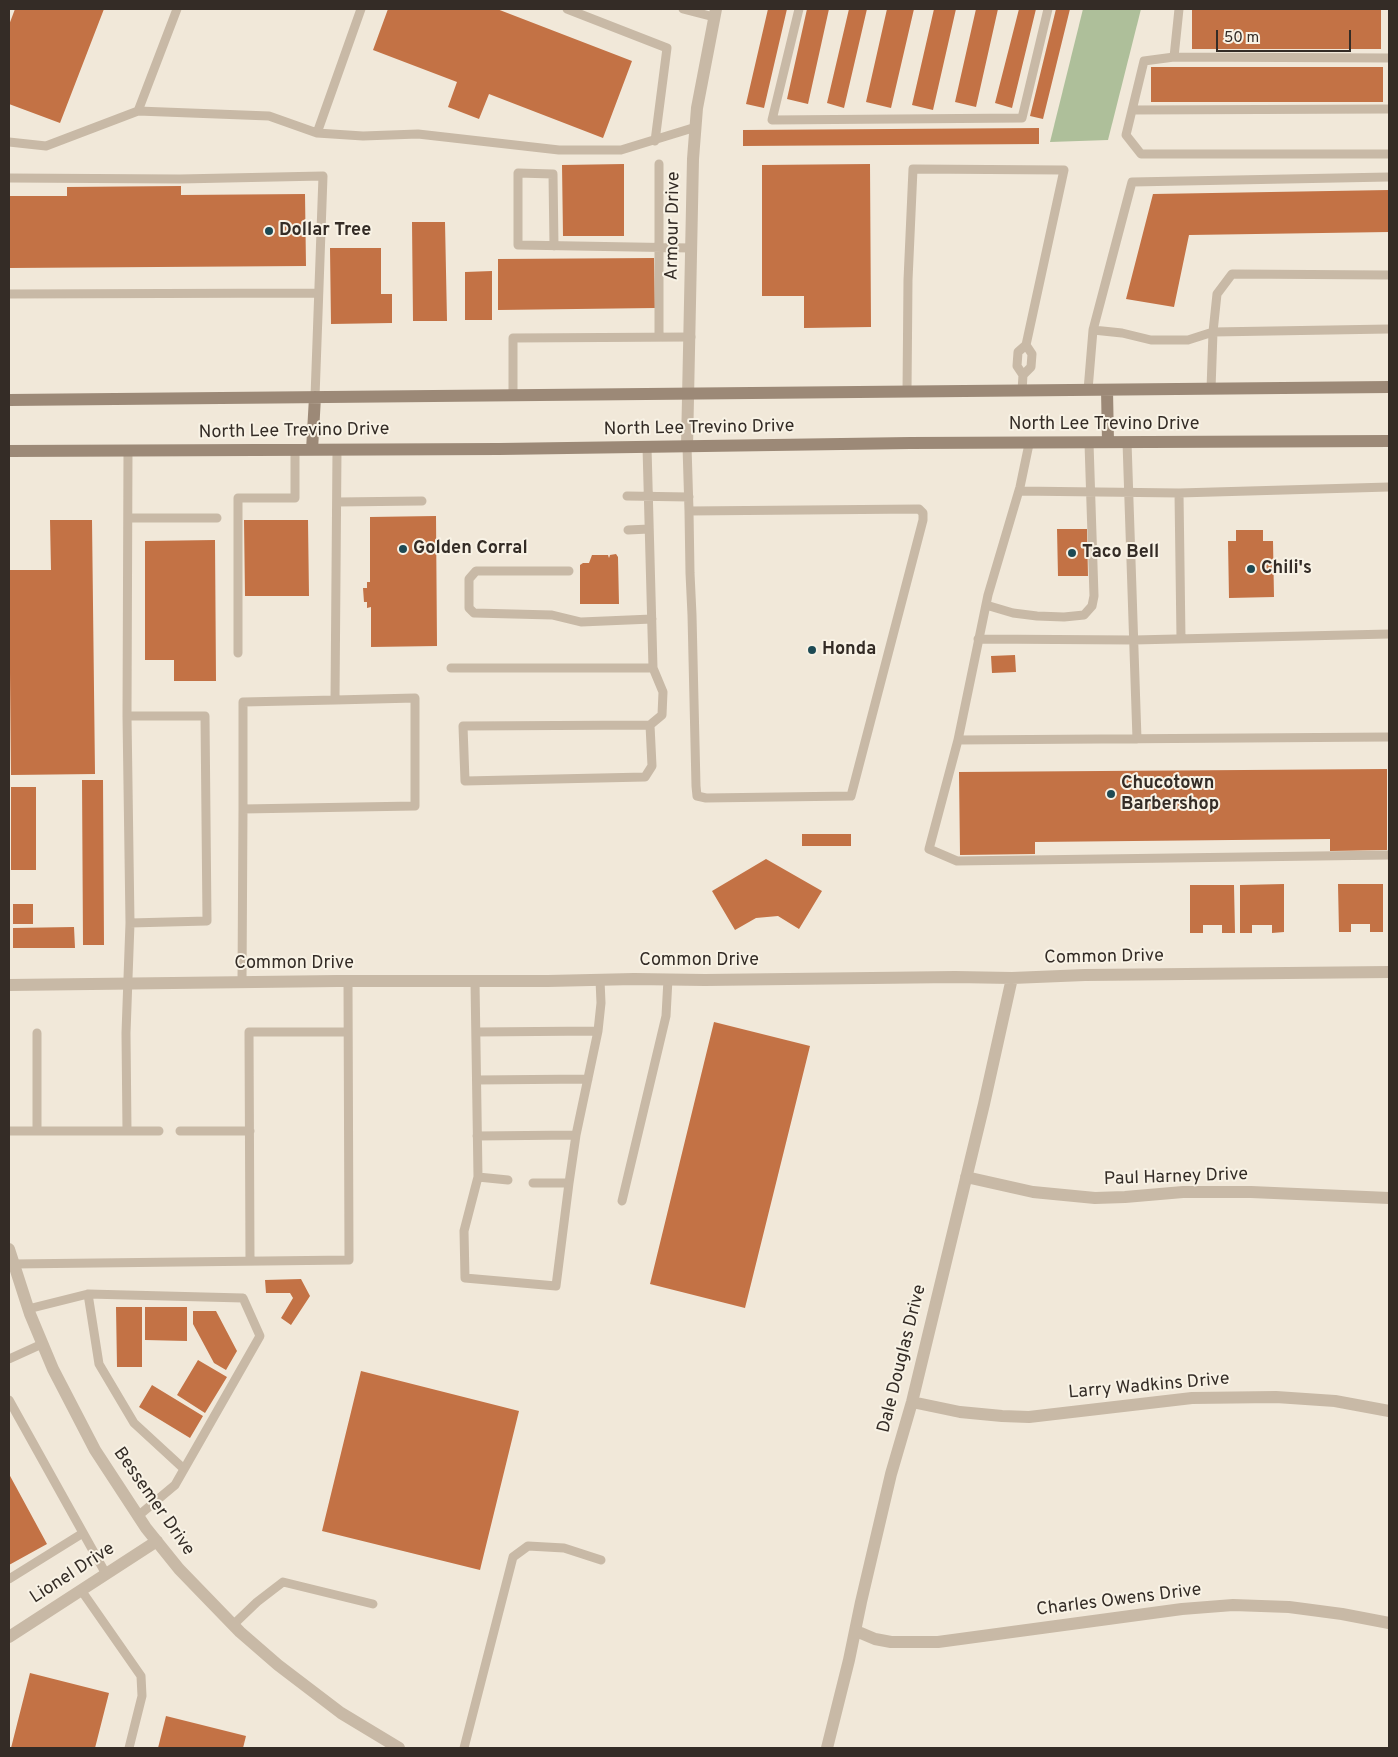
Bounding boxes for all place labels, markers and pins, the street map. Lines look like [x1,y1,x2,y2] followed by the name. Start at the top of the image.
[279,220,371,242] place label: Dollar Tree
[263,225,275,237] marker: Dollar Tree
[413,538,528,560] place label: Golden Corral
[1082,542,1159,564] place label: Taco Bell
[397,543,409,555] marker: Golden Corral
[1066,547,1078,559] marker: Taco Bell
[1261,558,1312,580] place label: Chili's
[1245,563,1257,575] marker: Chili's
[822,639,876,661] place label: Honda
[806,644,818,656] marker: Honda
[1121,773,1219,816] place label: Chucotown Barbershop
[1105,788,1117,800] marker: Chucotown Barbershop

